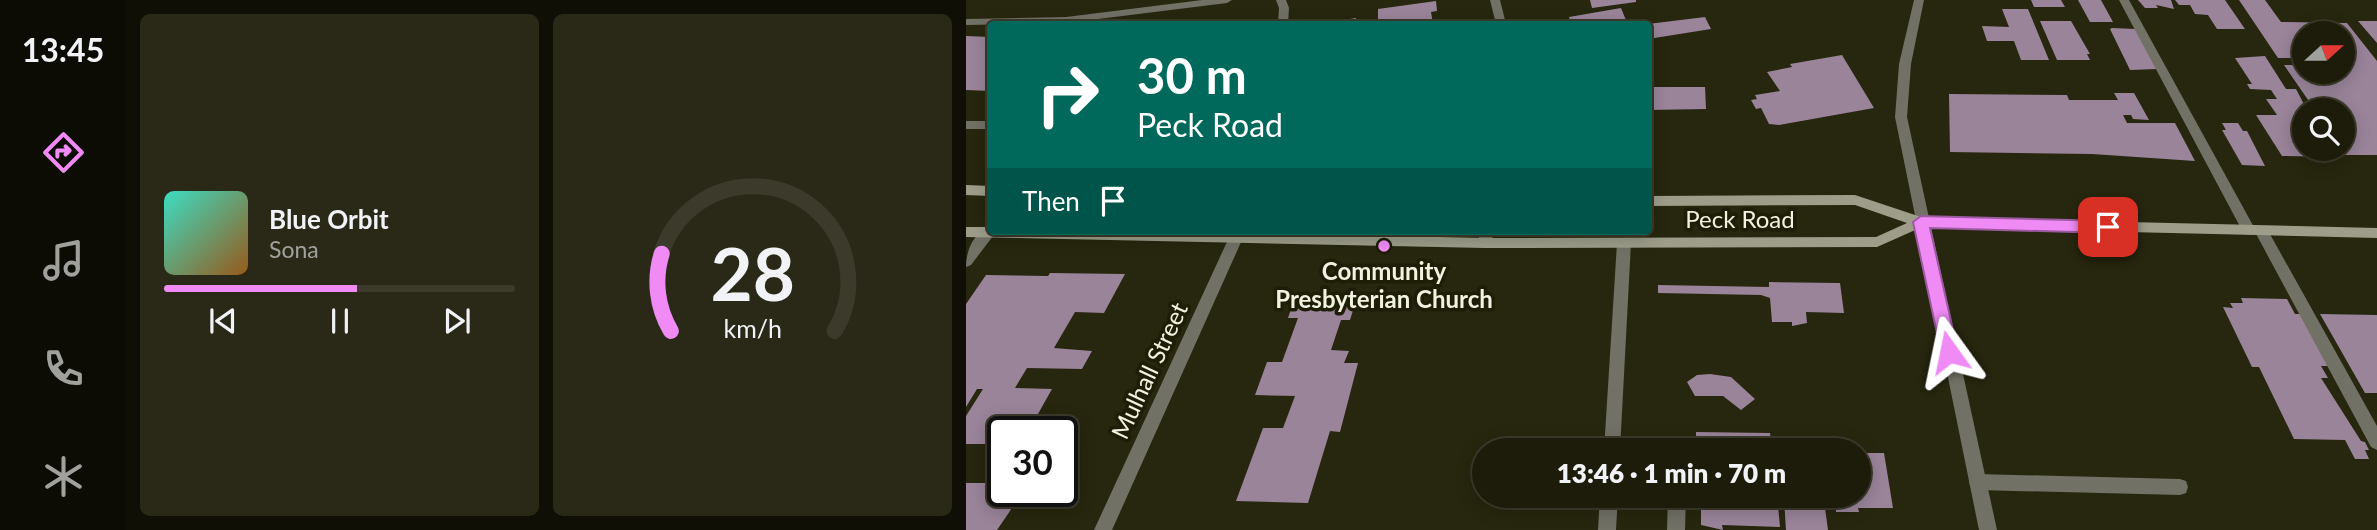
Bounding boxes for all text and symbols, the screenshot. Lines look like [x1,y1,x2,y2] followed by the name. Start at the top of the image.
[2292,21,2356,84] north arrow
[2292,21,2355,161] map controls
[22,30,104,69] text: 13:45
[1137,46,1247,104] text: 30 m
[1022,49,1113,140] icon: right
[2292,98,2355,161] button: search
[1137,105,1283,144] text: Peck Road
[39,128,88,177] icon: directions
[1094,182,1132,220] icon: arrive
[1022,185,1080,217] text: Then
[2078,197,2138,257] pin
[269,203,389,235] text: Blue Orbit
[1685,204,1795,233] street label: Peck Road
[2089,208,2127,246] icon: arrive
[710,229,795,317] text: 28
[269,235,319,263] text: Sona
[39,236,88,285] icon: music
[1376,238,1392,254] marker: Community Presbyterian Church
[1275,256,1493,313] place label: Community Presbyterian Church
[1104,297,1193,443] street label: Mulhall Street
[204,302,242,340] icon: previous
[321,302,359,340] icon: pause
[438,302,476,340] icon: next
[723,313,782,343] text: km/h
[1912,315,1986,389] position arrow
[39,344,88,393] icon: phone
[987,416,1078,507] speed limit sign: 30
[39,452,88,501] icon: climate
[1557,457,1786,489] text: 13:46 · 1 min · 70 m

